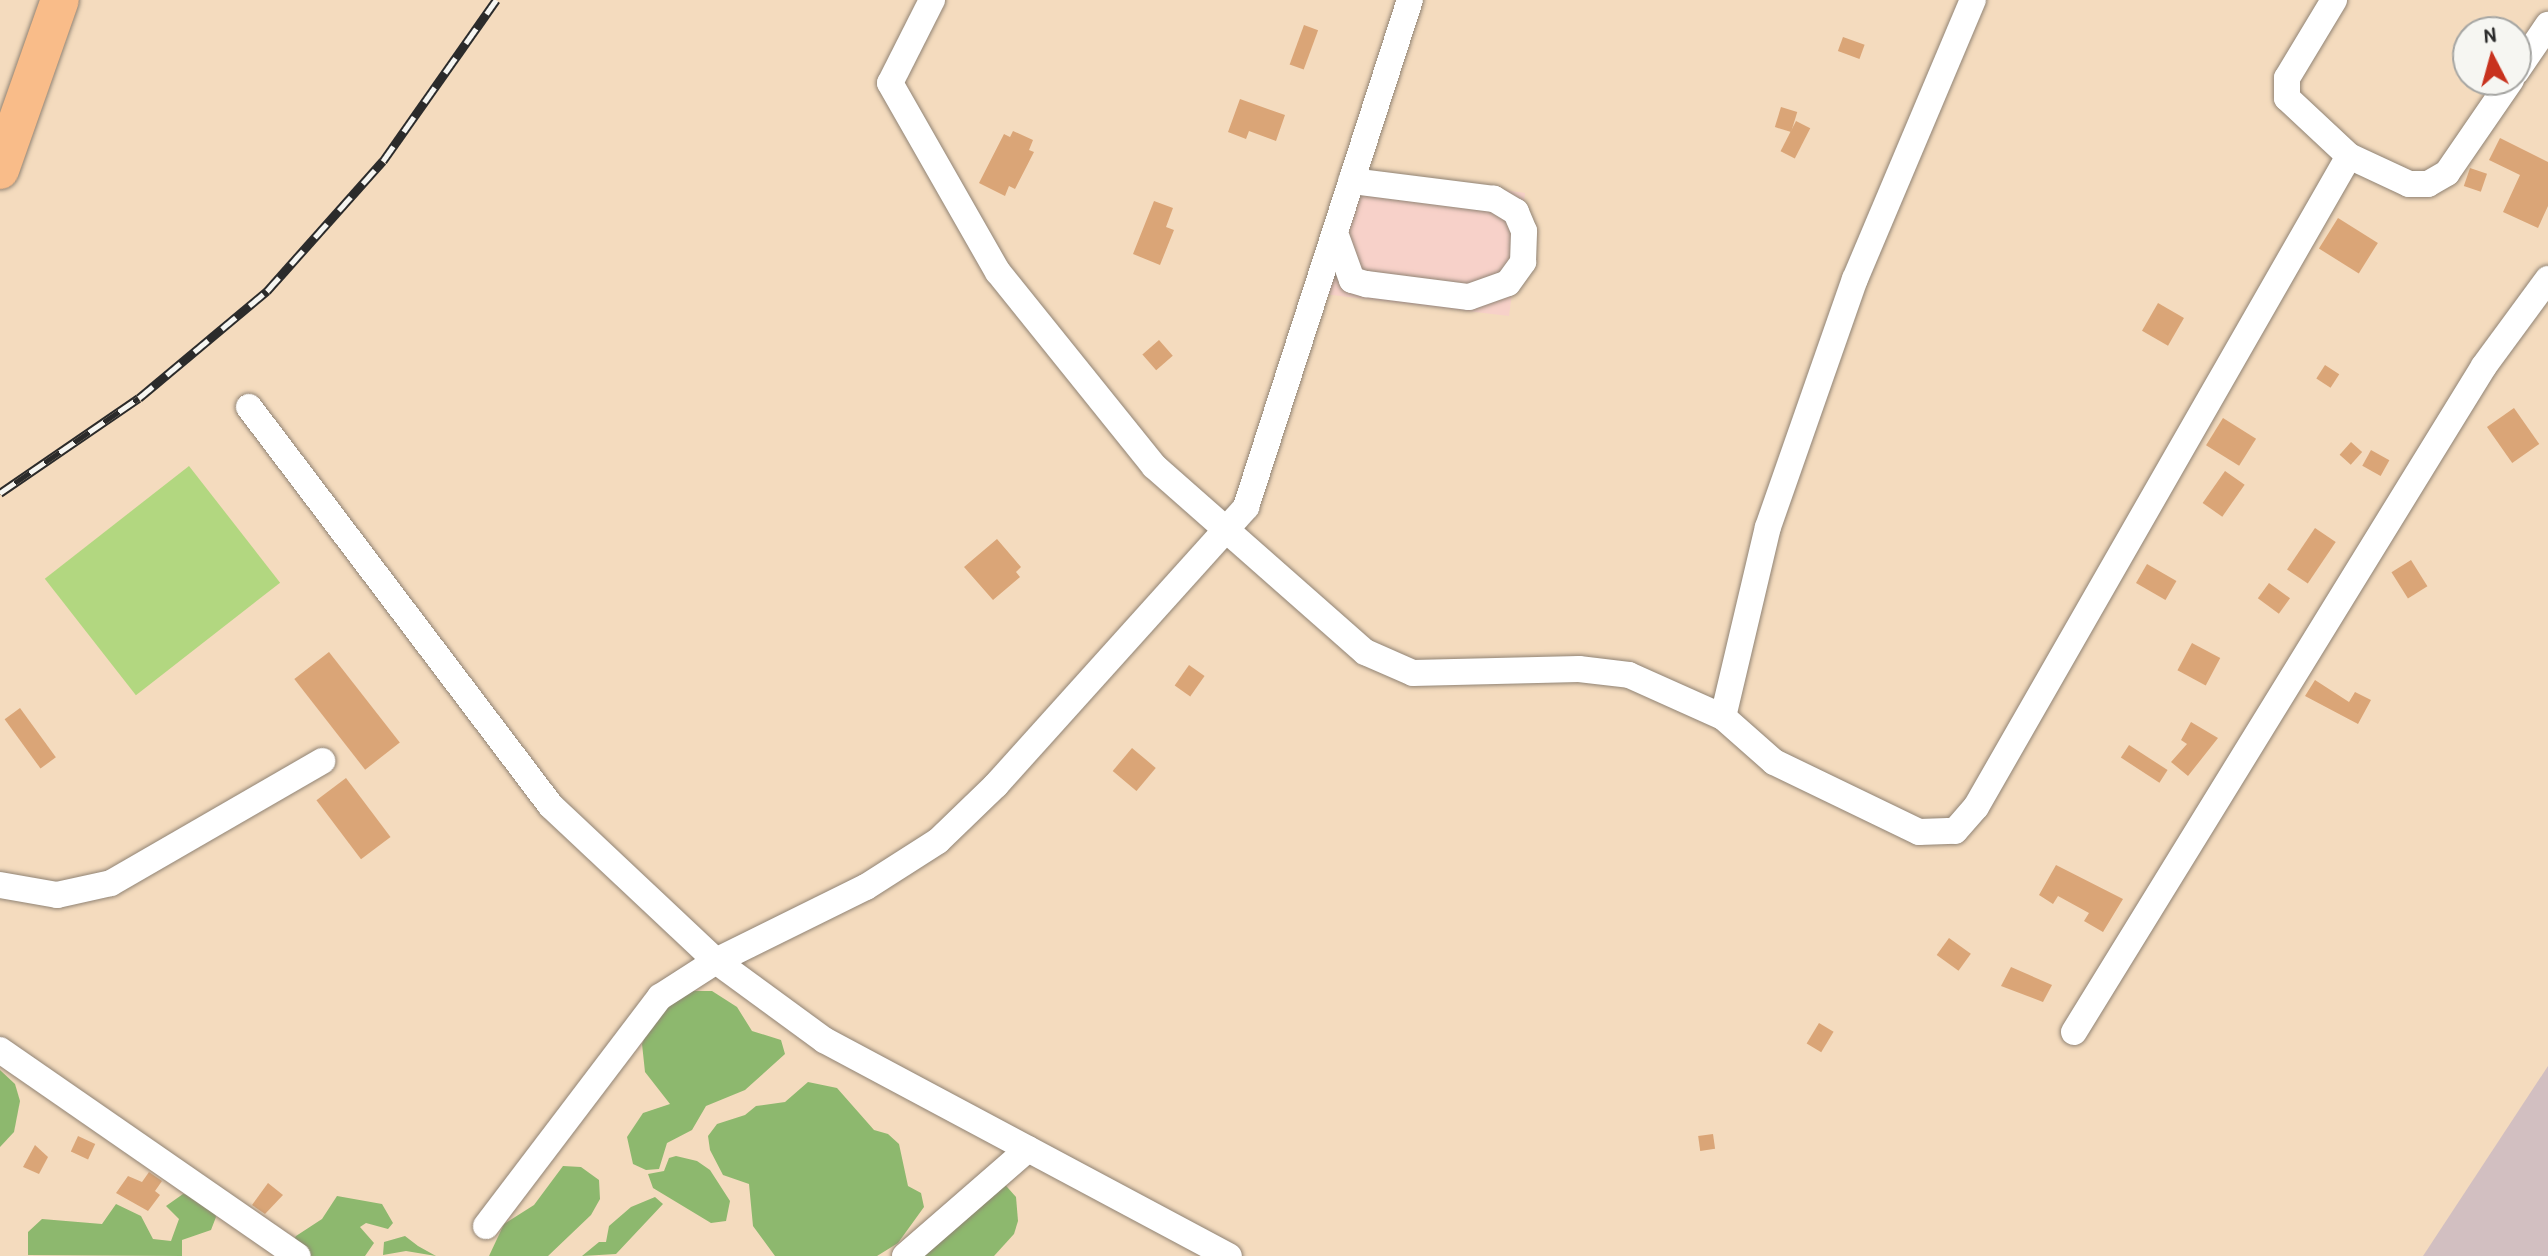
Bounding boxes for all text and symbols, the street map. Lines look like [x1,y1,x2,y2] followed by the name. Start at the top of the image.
[2452,16,2532,96] north arrow
[2482,19,2497,50] text: N

